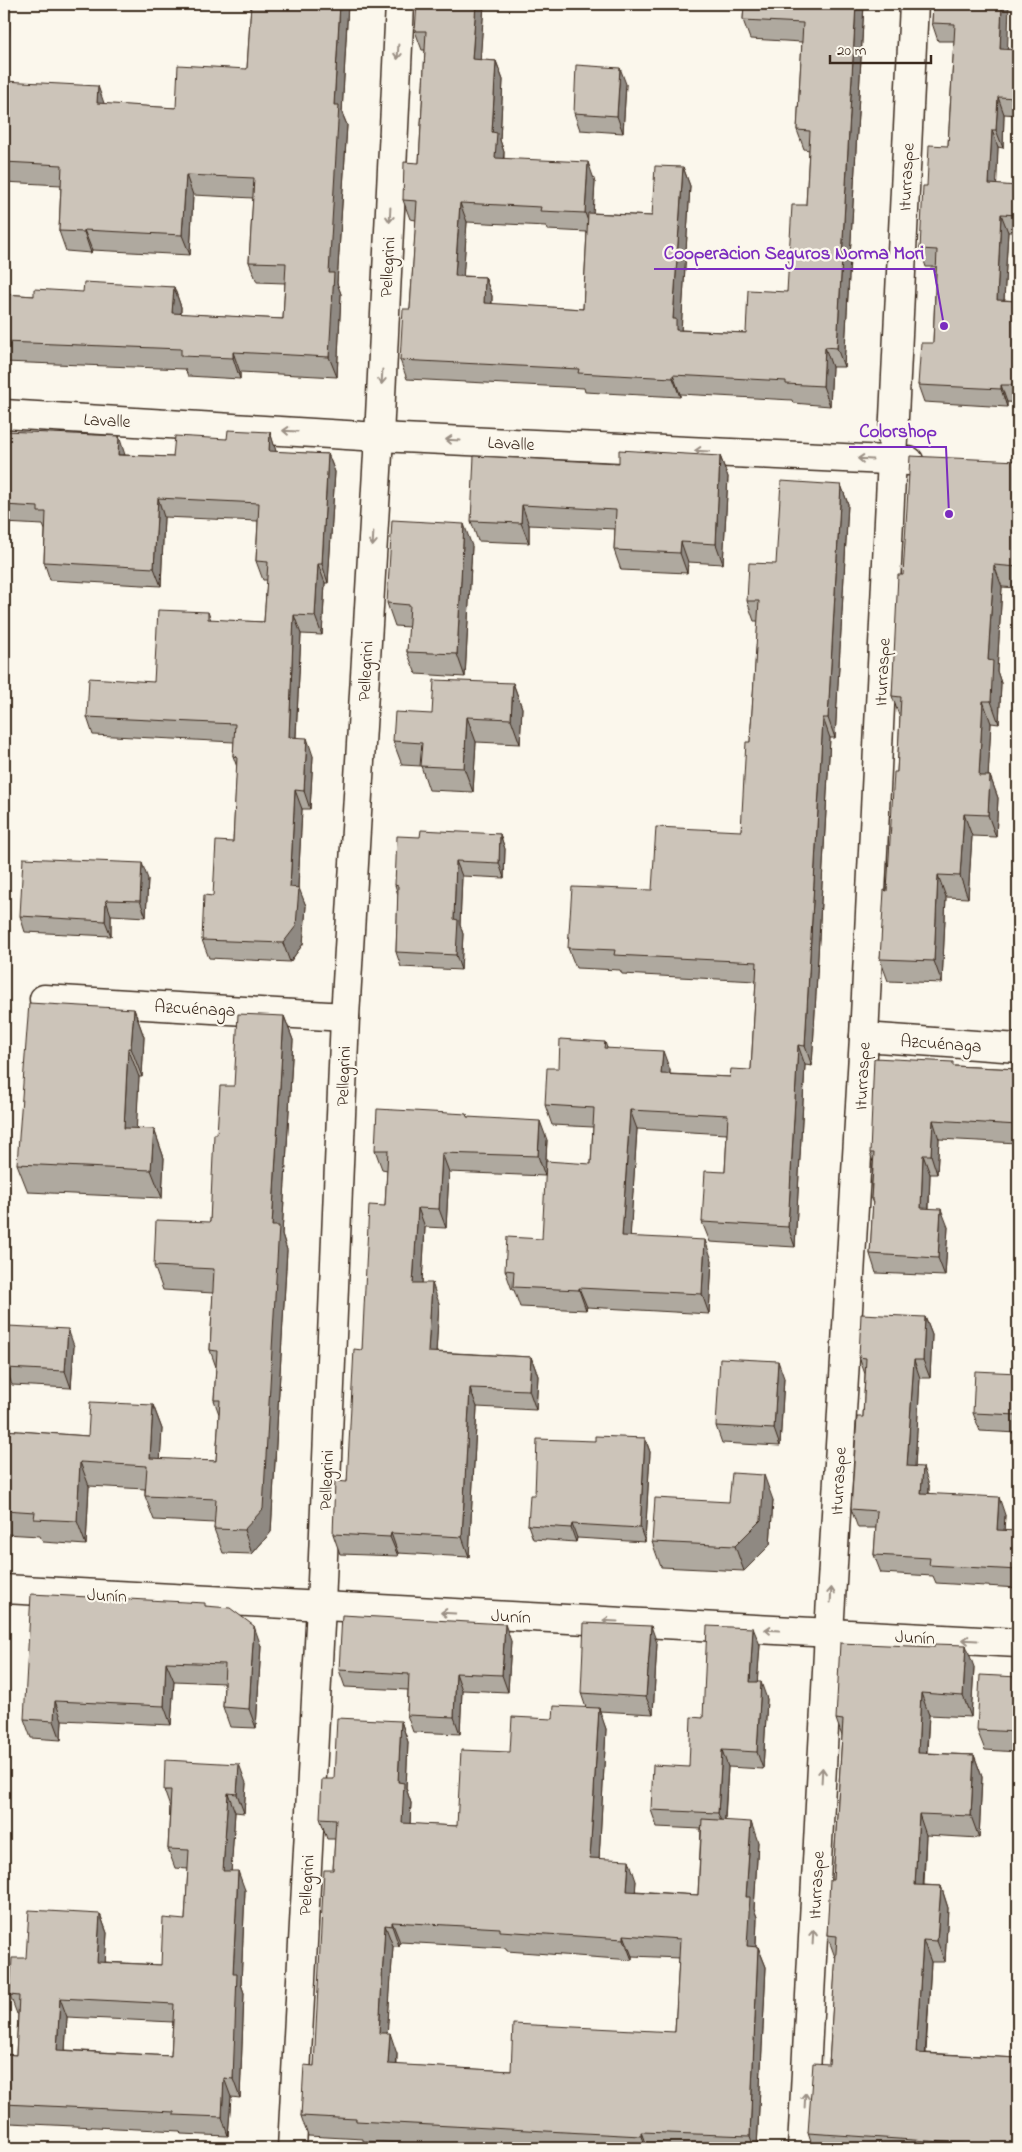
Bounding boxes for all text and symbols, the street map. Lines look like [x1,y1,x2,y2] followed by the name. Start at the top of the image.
[830,32,931,64] scale bar
[837,40,867,62] text: 20 m
[393,44,402,60] one-way arrow
[893,141,923,212] street label: Iturraspe
[385,206,395,222] one-way arrow
[654,235,934,269] callout: Cooperacion Seguros Norma Mori
[374,236,405,298] street label: Pellegrini
[664,241,924,270] text: Cooperacion Seguros Norma Mori
[378,369,387,385] one-way arrow
[83,408,132,436] street label: Lavalle
[849,413,946,447] callout: Colorshop
[859,419,937,446] text: Colorshop
[283,427,299,436] one-way arrow
[487,431,536,459] street label: Lavalle
[445,435,461,445] one-way arrow
[695,447,711,456] one-way arrow
[857,454,873,463] one-way arrow
[369,531,378,547] one-way arrow
[869,636,899,707] street label: Iturraspe
[352,640,383,702] street label: Pellegrini
[154,995,236,1026] street label: Azcuénaga
[899,1029,982,1062] street label: Azcuénaga
[849,1040,879,1111] street label: Iturraspe
[331,1045,360,1107] street label: Pellegrini
[825,1445,855,1516] street label: Iturraspe
[314,1449,343,1511] street label: Pellegrini
[86,1583,128,1611] street label: Junín
[827,1588,836,1604] one-way arrow
[490,1604,532,1632] street label: Junín
[440,1608,456,1618] one-way arrow
[602,1617,618,1626] one-way arrow
[765,1625,781,1635] one-way arrow
[894,1625,936,1653] street label: Junín
[962,1636,978,1645] one-way arrow
[817,1767,826,1783] one-way arrow
[803,1849,833,1920] street label: Iturraspe
[293,1854,324,1916] street label: Pellegrini
[809,1930,818,1946] one-way arrow
[800,2092,809,2108] one-way arrow

